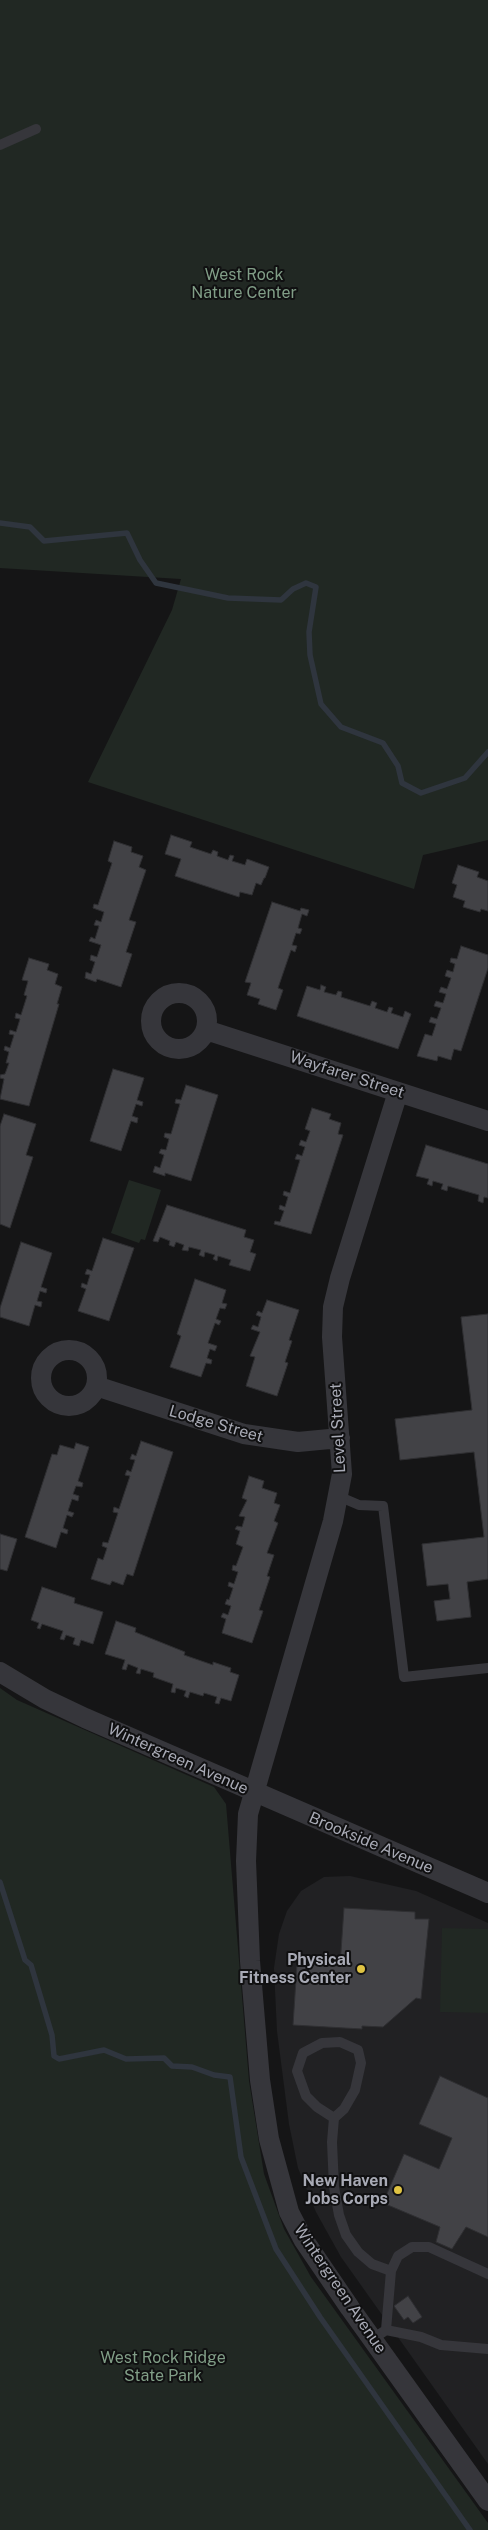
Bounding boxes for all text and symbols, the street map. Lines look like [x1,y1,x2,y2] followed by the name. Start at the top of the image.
[191,265,297,303] park label: West Rock Nature Center
[287,1047,407,1103] street label: Wayfarer Street
[326,1382,350,1474] street label: Level Street
[167,1401,265,1447] street label: Lodge Street
[105,1719,251,1799] street label: Wintergreen Avenue
[306,1808,436,1878] street label: Brookside Avenue
[239,1950,351,1988] place label: Physical Fitness Center
[355,1963,367,1975] marker: Physical Fitness Center
[303,2171,388,2209] place label: New Haven Jobs Corps
[392,2184,404,2196] marker: New Haven Jobs Corps
[290,2221,390,2357] street label: Wintergreen Avenue
[100,2348,226,2386] park label: West Rock Ridge State Park

